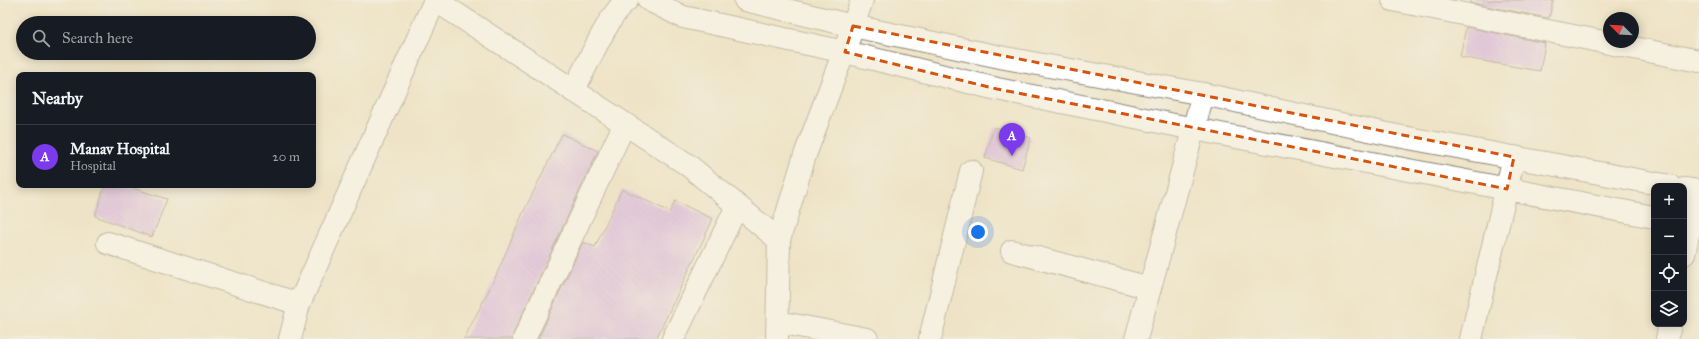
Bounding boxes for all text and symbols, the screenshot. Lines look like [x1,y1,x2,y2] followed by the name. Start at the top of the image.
[1603,12,1639,48] north arrow
[16,16,316,60] search box
[30,27,52,49] icon: search
[62,29,133,47] text: Search here
[32,88,83,109] text: Nearby
[999,123,1025,156] pin: A
[70,140,170,158] text: Manav Hospital
[41,149,49,165] text: A
[272,149,300,165] text: 20 m
[70,158,116,174] text: Hospital
[1651,183,1687,327] map controls
[1651,183,1687,219] button: +
[1651,219,1687,255] button: −
[968,222,988,242] your location
[1651,255,1687,291] button: locate
[1651,291,1687,327] button: layers

